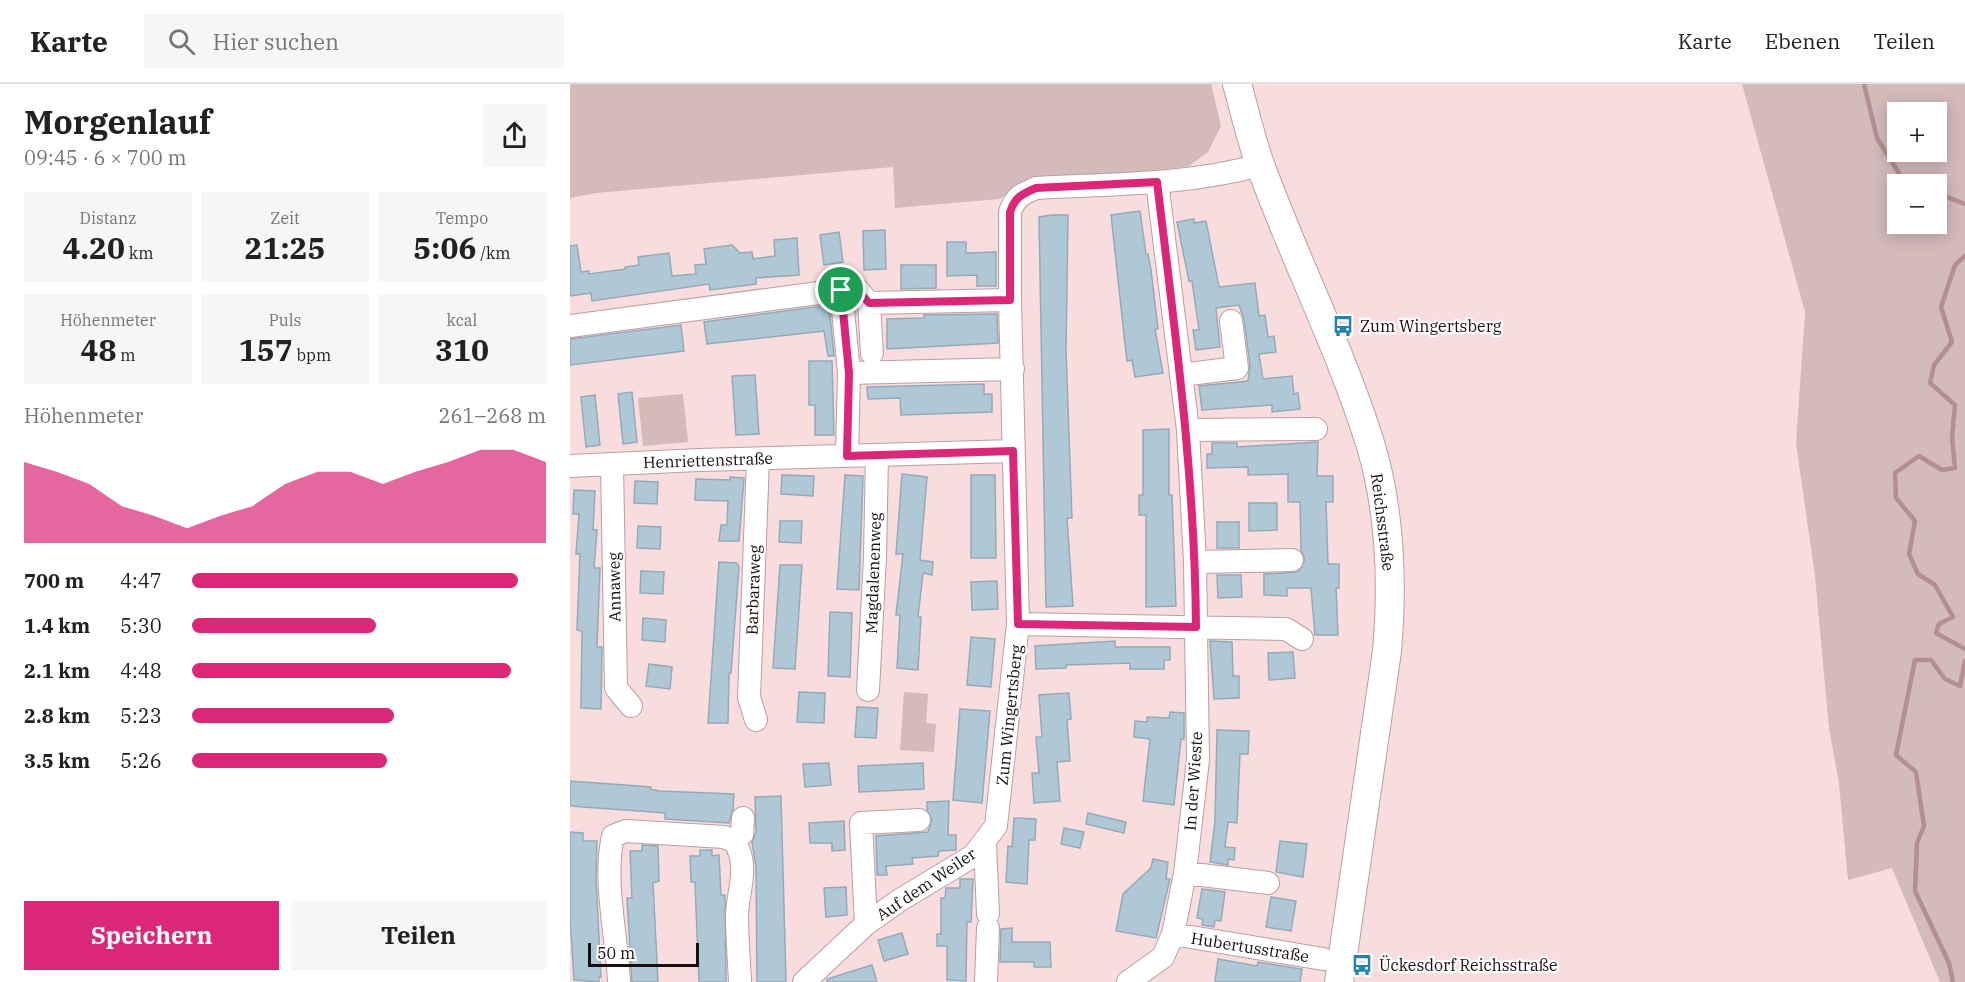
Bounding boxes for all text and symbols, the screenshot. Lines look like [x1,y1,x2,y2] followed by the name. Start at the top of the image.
[144,14,564,68] search box
[30,23,108,60] text: Karte
[165,25,198,58] icon: search
[213,27,339,56] text: Hier suchen
[1678,27,1732,55] text: Karte
[1765,27,1840,55] text: Ebenen
[1873,27,1935,55] text: Teilen
[24,100,212,143] text: Morgenlauf
[1887,102,1947,234] map controls
[1887,102,1947,162] button: +
[483,104,546,167] button: share
[24,144,187,171] text: 09:45 · 6 × 700 m
[1887,174,1947,234] button: −
[80,208,136,228] text: Distanz
[270,208,300,228] text: Zeit
[436,208,488,228] text: Tempo
[63,228,125,267] text: 4.20
[244,228,326,267] text: 21:25
[413,228,476,267] text: 5:06
[125,243,153,263] text: km
[476,243,511,263] text: /km
[815,264,866,315] pin
[824,273,857,306] icon: arrive
[60,310,156,330] text: Höhenmeter
[269,310,301,330] text: Puls
[447,310,477,330] text: kcal
[1331,314,1355,338] bus stop icon: Zum Wingertsberg
[1360,316,1502,336] place label: Zum Wingertsberg
[81,330,117,369] text: 48
[239,330,293,369] text: 157
[435,330,489,369] text: 310
[117,345,135,365] text: m
[293,345,331,365] text: bpm
[24,402,143,429] text: Höhenmeter
[439,402,546,429] text: 261–268 m
[643,448,773,472] street label: Henriettenstraße
[1367,472,1399,572] street label: Reichsstraße
[861,512,885,634] street label: Magdalenenweg
[741,544,765,635] street label: Barbaraweg
[603,552,625,622] street label: Annaweg
[24,567,84,594] text: 700 m
[120,567,162,594] text: 4:47
[24,612,90,639] text: 1.4 km
[120,612,162,639] text: 5:30
[992,643,1026,786] street label: Zum Wingertsberg
[24,657,90,684] text: 2.1 km
[120,657,162,684] text: 4:48
[24,702,90,729] text: 2.8 km
[120,702,162,729] text: 5:23
[1180,731,1206,831] street label: In der Wieste
[24,747,90,774] text: 3.5 km
[120,747,162,774] text: 5:26
[872,843,980,925] street label: Auf dem Weiler
[24,901,279,970] button: Speichern
[291,901,546,970] button: Teilen
[1190,928,1310,966] street label: Hubertusstraße
[588,940,699,968] scale bar
[597,943,635,963] text: 50 m
[1350,953,1374,977] bus stop icon: Ückesdorf Reichsstraße
[1379,955,1558,975] place label: Ückesdorf Reichsstraße

